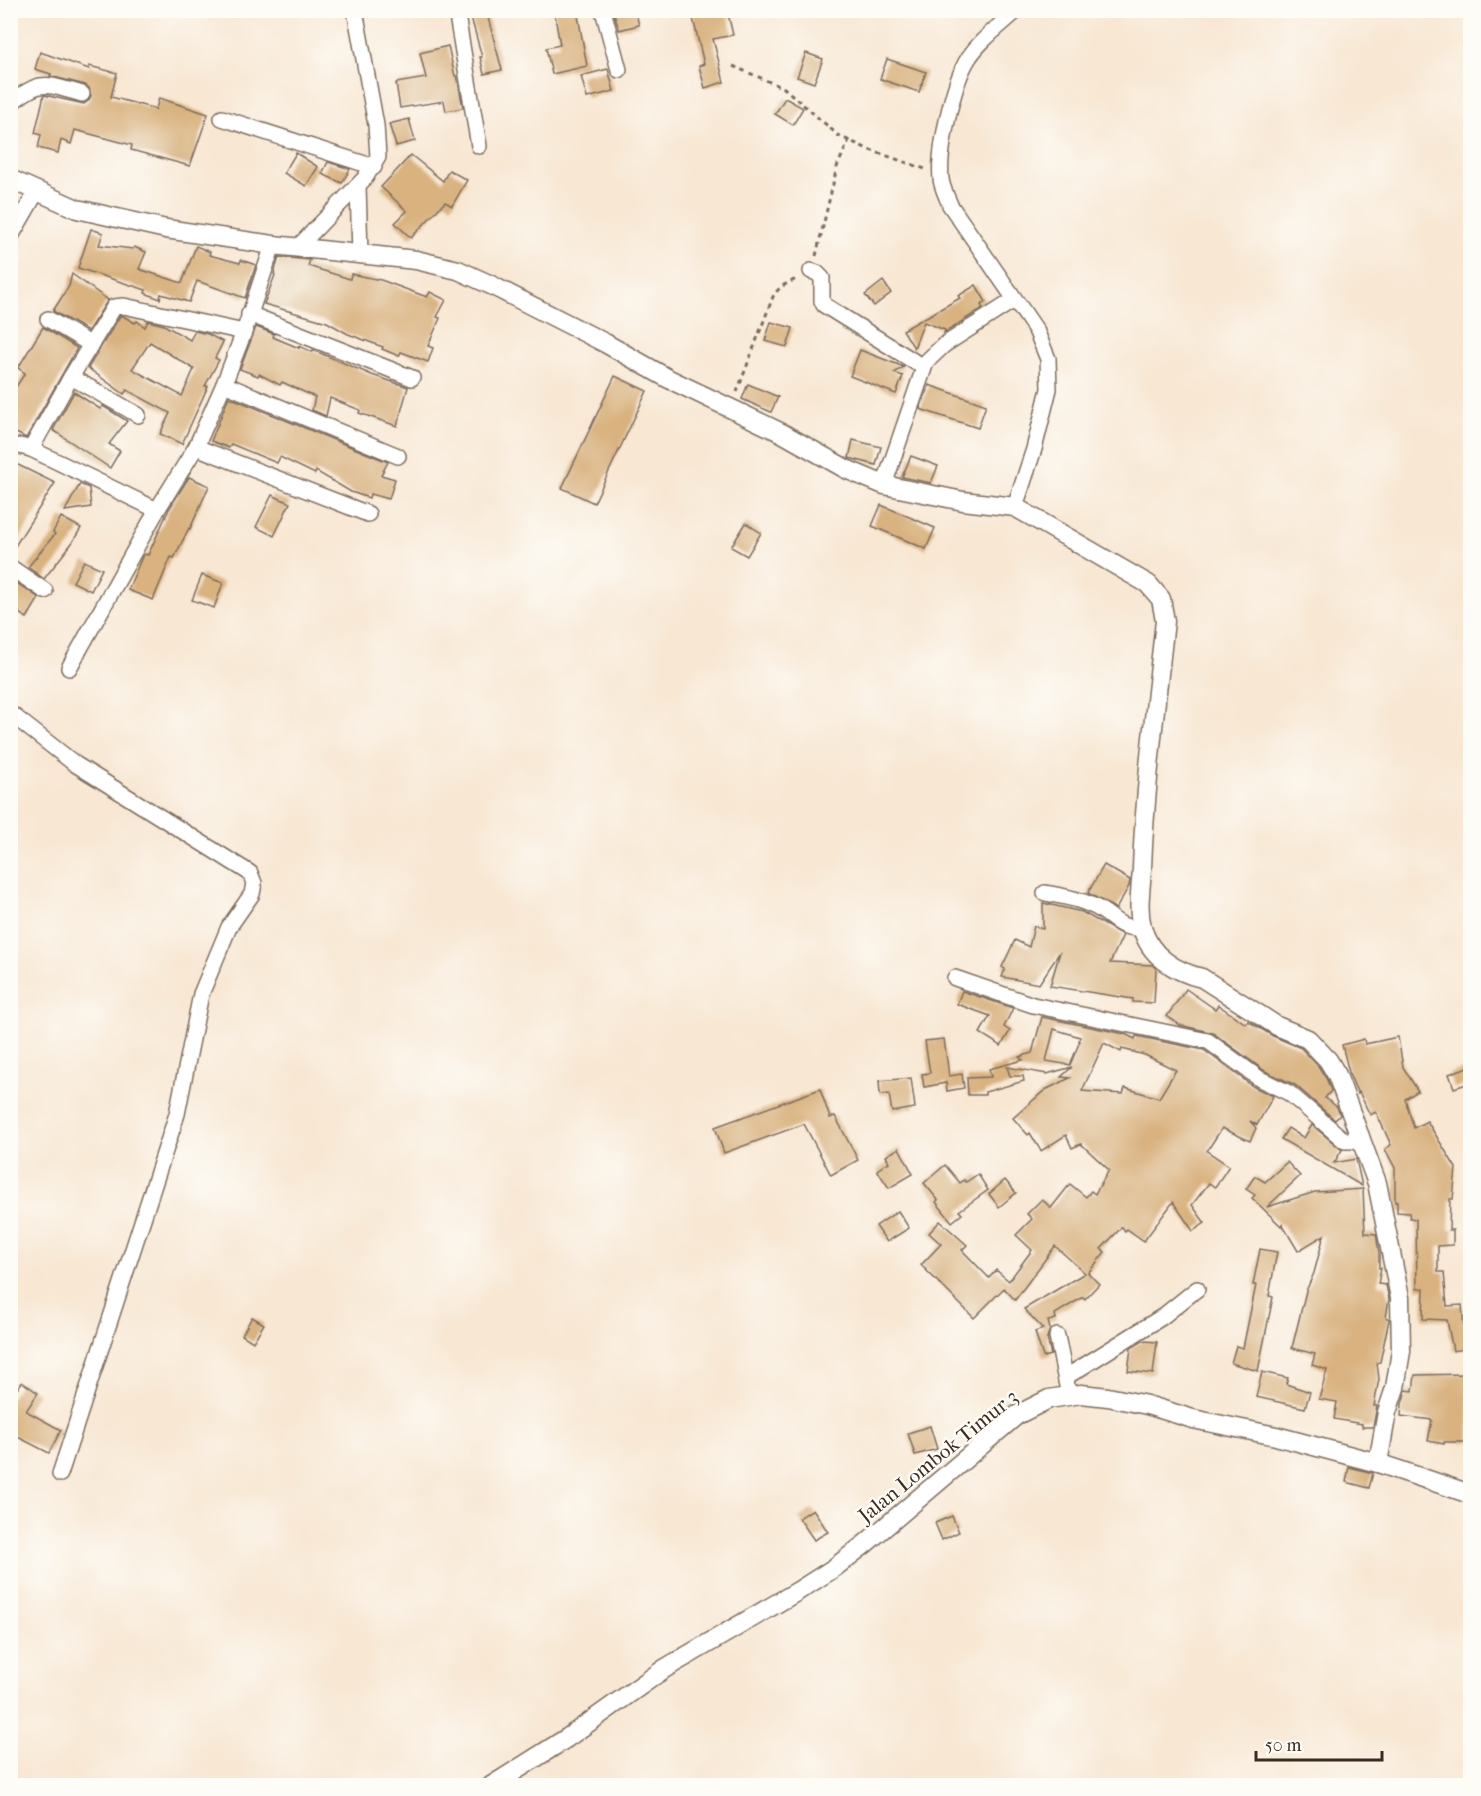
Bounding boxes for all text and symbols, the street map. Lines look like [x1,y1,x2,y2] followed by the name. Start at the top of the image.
[852,1384,1023,1529] street label: Jalan Lombok Timur 3
[1256,1724,1382,1762] scale bar
[1265,1735,1302,1756] text: 50 m

